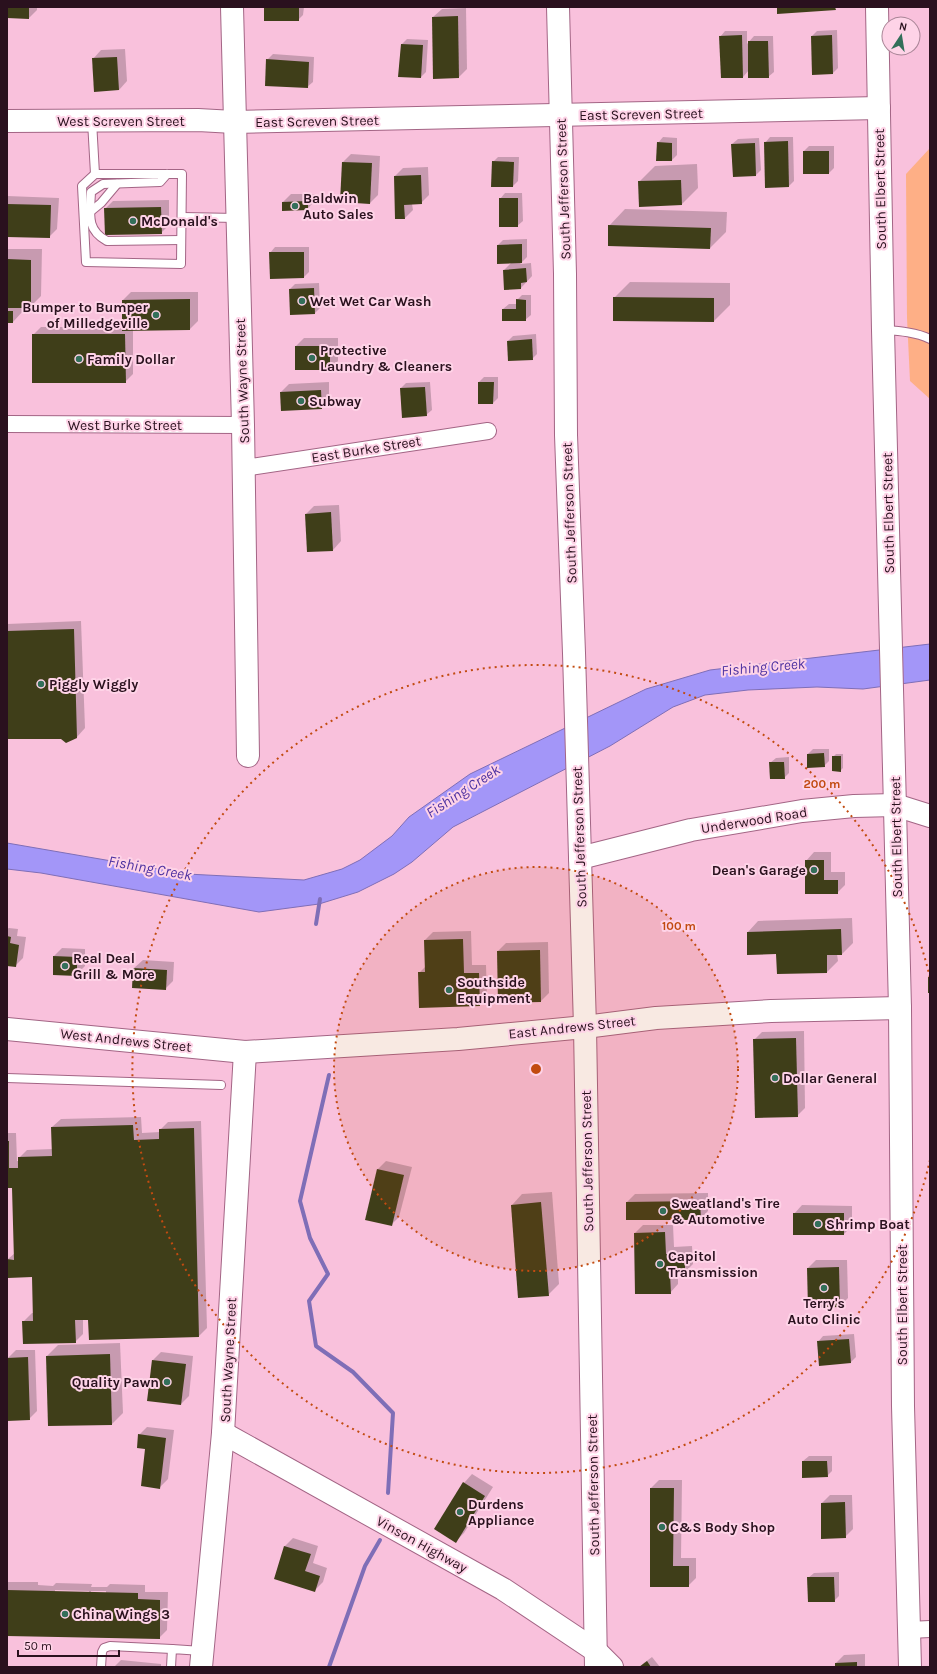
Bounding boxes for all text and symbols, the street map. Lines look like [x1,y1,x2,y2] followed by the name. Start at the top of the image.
[881,16,921,56] north arrow
[898,20,908,34] text: N
[579,105,703,124] street label: East Screven Street
[255,112,379,131] street label: East Screven Street
[57,113,185,130] street label: West Screven Street
[553,118,574,260] street label: South Jefferson Street
[871,128,890,250] street label: South Elbert Street
[303,190,374,223] place label: Baldwin Auto Sales
[290,201,300,211] marker: Baldwin Auto Sales
[141,213,218,230] place label: McDonald's
[128,216,138,226] marker: McDonald's
[310,293,431,310] place label: Wet Wet Car Wash
[297,296,307,306] marker: Wet Wet Car Wash
[22,299,148,332] place label: Bumper to Bumper of Milledgeville
[151,310,161,320] marker: Bumper to Bumper of Milledgeville
[232,318,253,444] street label: South Wayne Street
[320,342,452,375] place label: Protective Laundry & Cleaners
[87,351,175,368] place label: Family Dollar
[307,353,317,363] marker: Protective Laundry & Cleaners
[74,354,84,364] marker: Family Dollar
[309,393,361,410] place label: Subway
[296,396,306,406] marker: Subway
[68,417,182,434] street label: West Burke Street
[310,432,422,467] street label: East Burke Street
[559,442,580,584] street label: South Jefferson Street
[879,452,898,574] street label: South Elbert Street
[720,654,806,680] water label: Fishing Creek
[49,676,138,693] place label: Piggly Wiggly
[36,679,46,689] marker: Piggly Wiggly
[423,760,504,822] water label: Fishing Creek
[569,766,590,908] street label: South Jefferson Street
[887,776,906,898] street label: South Elbert Street
[804,777,840,791] text: 200 m
[700,804,808,837] street label: Underwood Road
[107,852,193,884] water label: Fishing Creek
[712,862,806,879] place label: Dean's Garage
[809,865,819,875] marker: Dean's Garage
[662,919,696,933] text: 100 m
[73,950,155,983] place label: Real Deal Grill & More
[60,961,70,971] marker: Real Deal Grill & More
[457,974,531,1007] place label: Southside Equipment
[444,985,454,995] marker: Southside Equipment
[508,1012,636,1043] street label: East Andrews Street
[60,1025,192,1056] street label: West Andrews Street
[529,1062,543,1076] centre of rings
[783,1070,877,1087] place label: Dollar General
[770,1073,780,1083] marker: Dollar General
[578,1090,597,1232] street label: South Jefferson Street
[671,1195,780,1228] place label: Sweatland's Tire & Automotive
[658,1206,668,1216] marker: Sweatland's Tire & Automotive
[826,1216,910,1233] place label: Shrimp Boat
[813,1219,823,1229] marker: Shrimp Boat
[894,1245,911,1365] street label: South Elbert Street
[668,1248,758,1281] place label: Capitol Transmission
[655,1259,665,1269] marker: Capitol Transmission
[819,1283,829,1293] marker: Terry's Auto Clinic
[788,1295,860,1328] place label: Terry's Auto Clinic
[217,1297,240,1423] street label: South Wayne Street
[72,1374,159,1391] place label: Quality Pawn
[162,1377,172,1387] marker: Quality Pawn
[584,1414,603,1556] street label: South Jefferson Street
[468,1496,534,1529] place label: Durdens Appliance
[455,1507,465,1517] marker: Durdens Appliance
[373,1512,471,1577] street label: Vinson Highway
[670,1519,775,1536] place label: C&S Body Shop
[657,1522,667,1532] marker: C&S Body Shop
[73,1606,170,1623] place label: China Wings 3
[60,1609,70,1619] marker: China Wings 3
[18,1632,119,1658] scale bar
[24,1639,52,1653] text: 50 m

